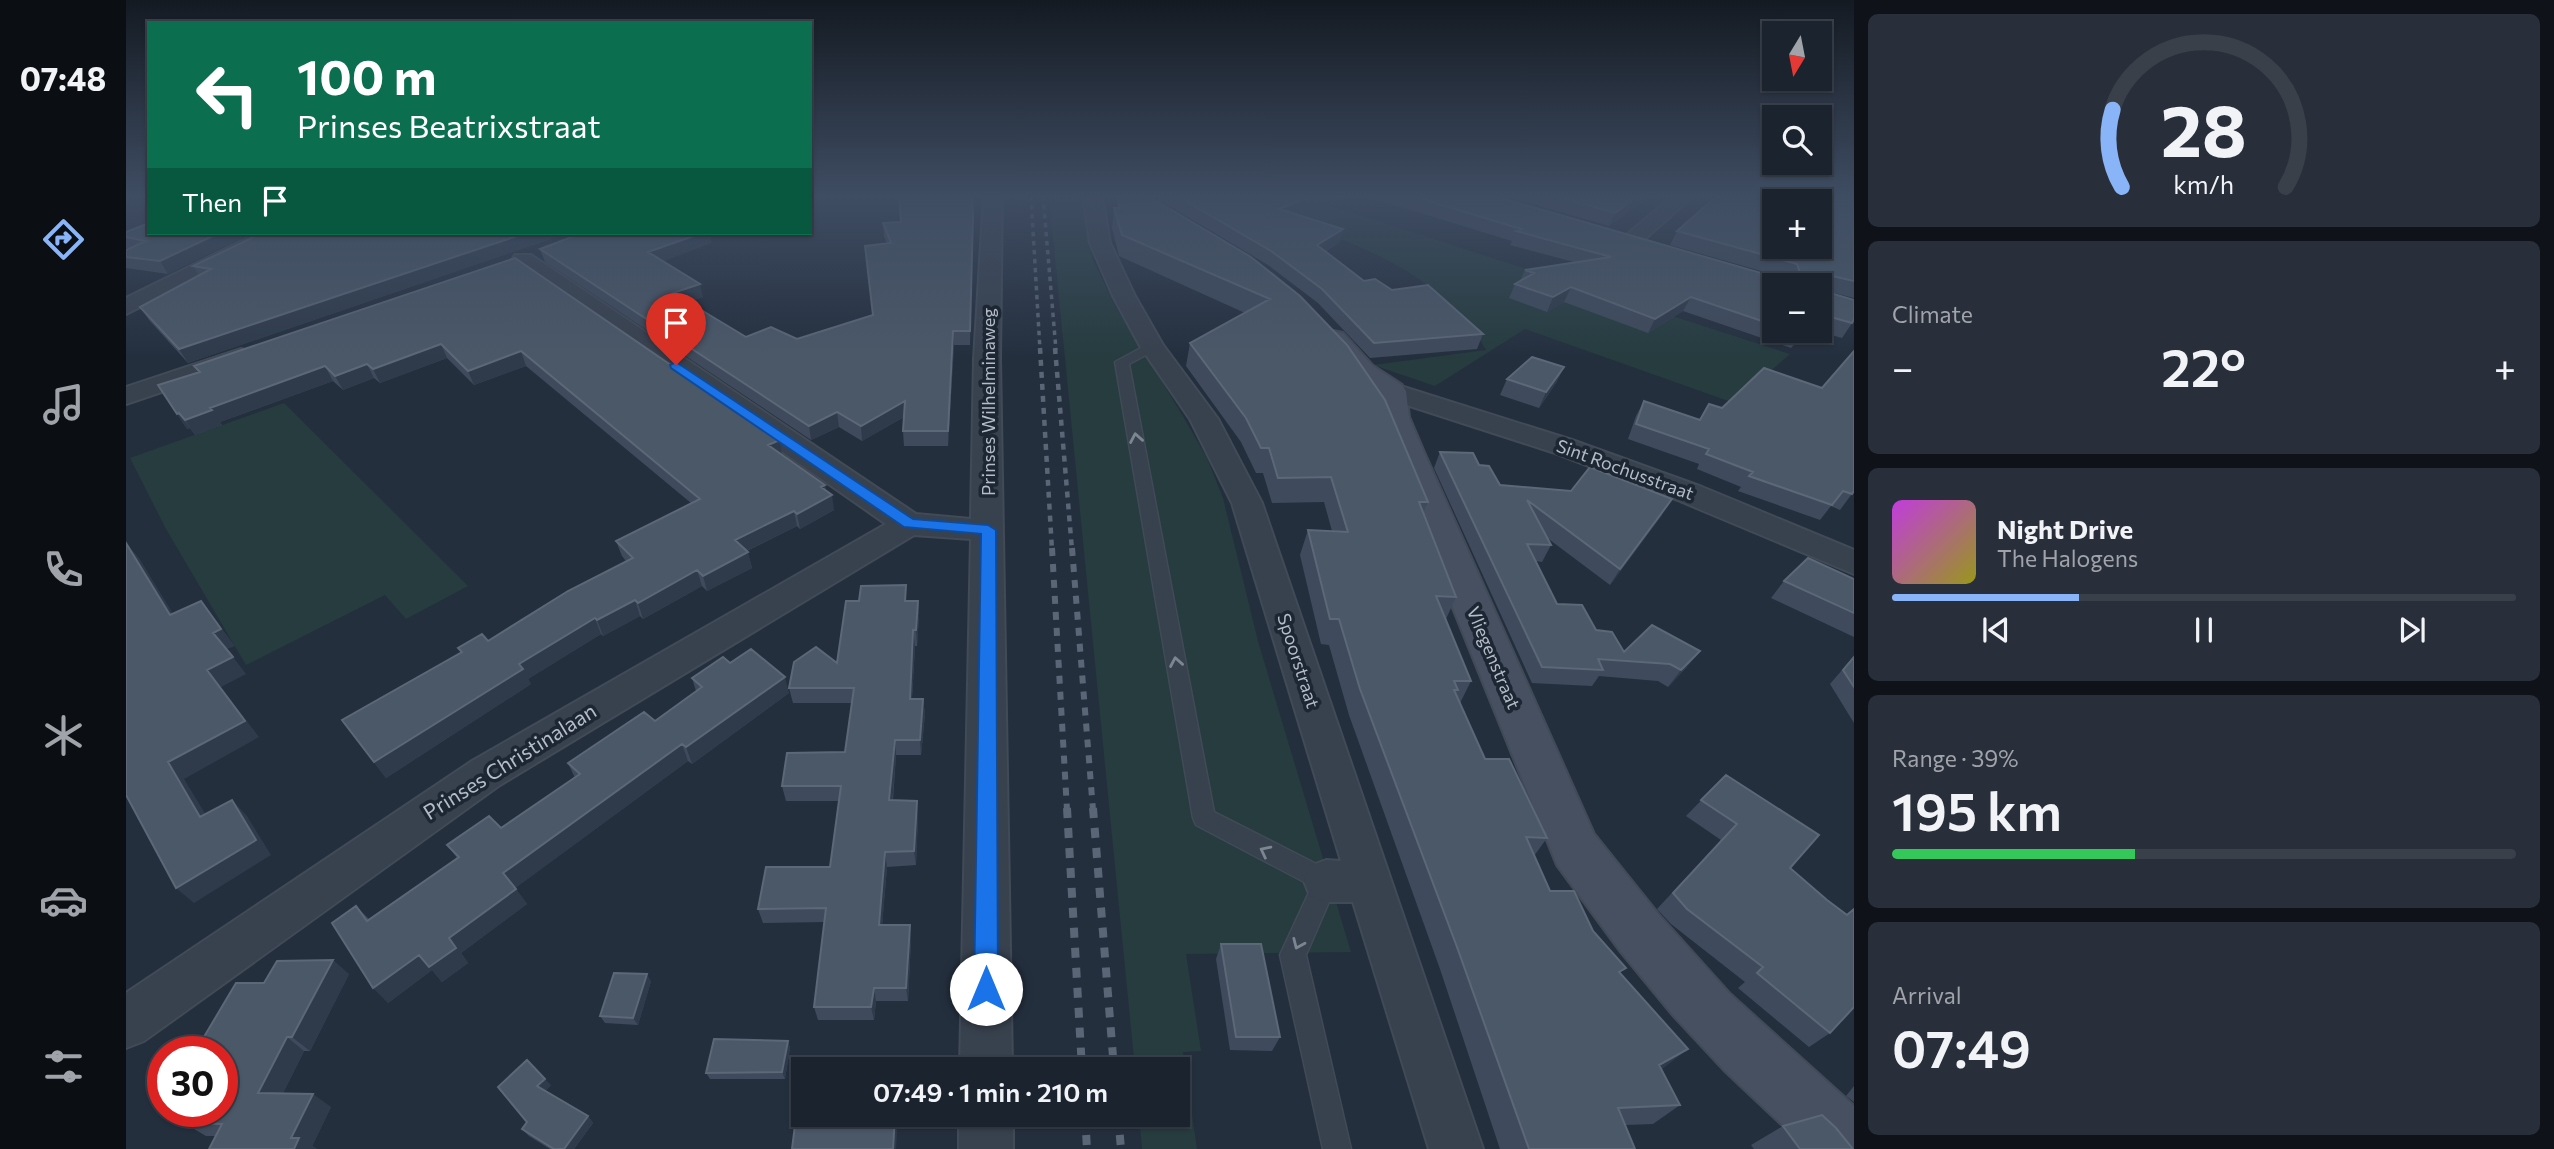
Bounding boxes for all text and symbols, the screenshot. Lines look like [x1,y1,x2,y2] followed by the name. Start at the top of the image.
[1762,21,1832,91] north arrow
[1762,21,1832,343] map controls
[297,45,436,105] text: 100 m
[182,49,273,140] icon: left
[20,58,106,98] text: 07:48
[2161,83,2247,172] text: 28
[297,105,601,145] text: Prinses Beatrixstraat
[1762,105,1832,175] button: search
[2174,168,2234,198] text: km/h
[256,182,294,220] icon: arrive
[182,186,242,217] text: Then
[1762,189,1832,259] button: +
[39,215,88,264] icon: directions
[1762,273,1832,343] button: −
[646,293,706,365] pin
[1892,300,1973,328] text: Climate
[657,304,695,342] icon: arrive
[977,308,999,496] street label: Prinses Wilhelminaweg
[2161,334,2246,398] text: 22°
[1892,343,1914,390] text: −
[2494,343,2516,390] text: +
[39,380,88,429] icon: music
[1129,433,1144,445] one-way arrow
[1554,434,1697,504] street label: Sint Rochusstraat
[1997,513,2133,544] text: Night Drive
[1997,544,2138,572] text: The Halogens
[39,545,88,594] icon: phone
[1462,603,1525,712] street label: Vliegenstraat
[1273,611,1325,711] street label: Spoorstraat
[1977,611,2015,649] icon: previous
[2185,611,2223,649] icon: pause
[2393,611,2431,649] icon: next
[1169,656,1184,668] one-way arrow
[418,697,600,824] street label: Prinses Christinalaan
[39,711,88,760] icon: climate
[1892,744,2019,772] text: Range · 39%
[1892,778,2062,842] text: 195 km
[1260,845,1272,859] one-way arrow
[39,876,88,925] icon: car
[1292,937,1306,949] one-way arrow
[949,952,1023,1026] position arrow
[1892,981,1962,1009] text: Arrival
[1892,1015,2031,1079] text: 07:49
[147,1036,238,1127] speed limit sign: 30
[39,1042,88,1091] icon: filters
[873,1076,1108,1107] text: 07:49 · 1 min · 210 m

